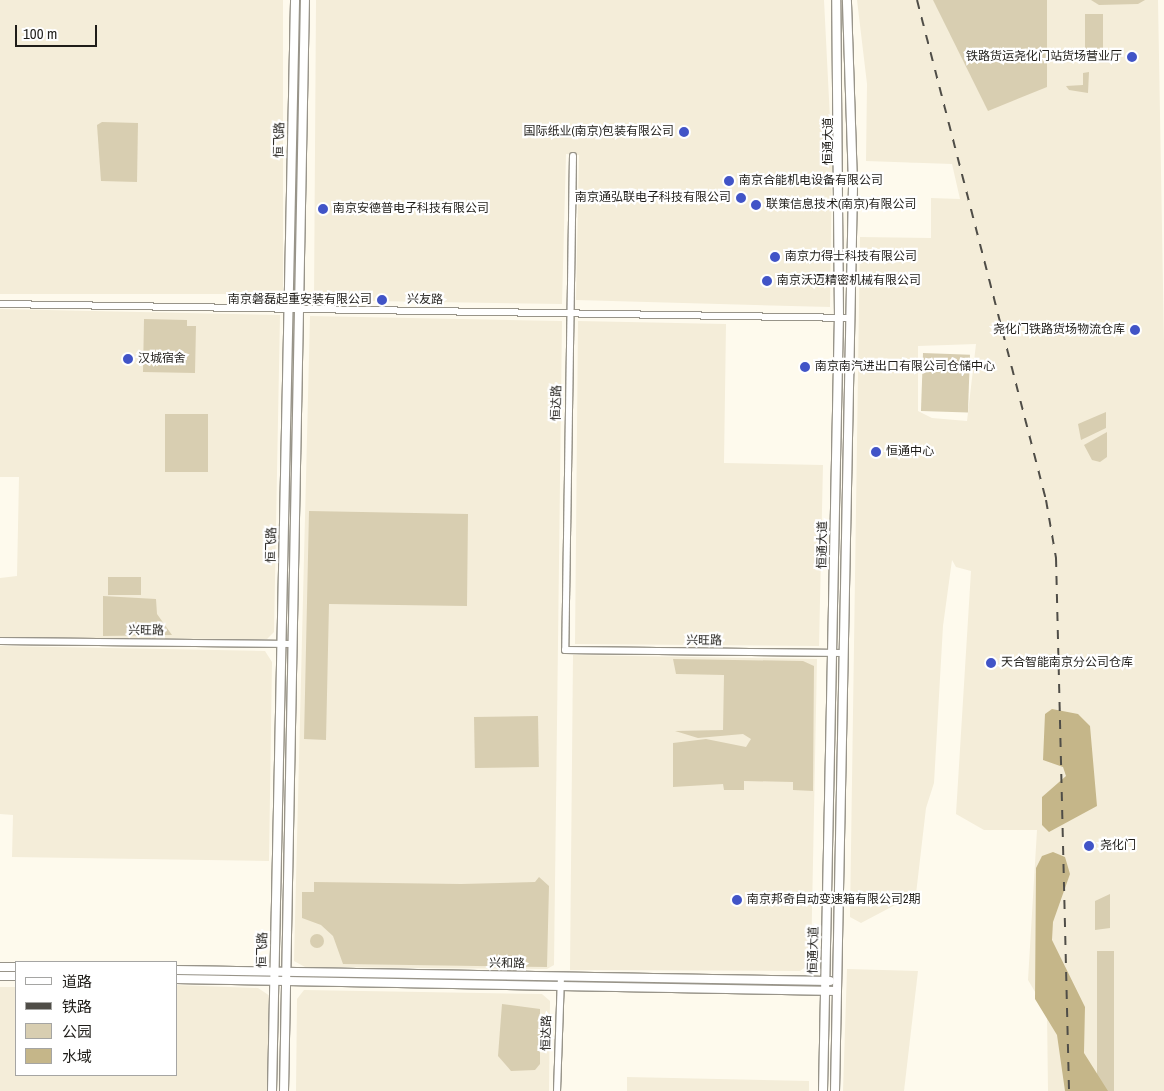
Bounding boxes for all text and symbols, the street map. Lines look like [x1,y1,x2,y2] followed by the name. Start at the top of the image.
[18,15,100,47] scale bar
[23,23,57,44] text: 100 m
[966,50,1122,64] place label: 铁路货运尧化门站货场营业厅
[1126,51,1138,63] marker: 铁路货运尧化门站货场营业厅
[822,117,836,165] street label: 恒通大道
[272,122,288,158] street label: 恒飞路
[523,125,674,139] place label: 国际纸业(南京)包装有限公司
[678,126,690,138] marker: 国际纸业(南京)包装有限公司
[739,174,883,188] place label: 南京合能机电设备有限公司
[723,175,735,187] marker: 南京合能机电设备有限公司
[575,191,731,205] place label: 南京通弘联电子科技有限公司
[735,192,747,204] marker: 南京通弘联电子科技有限公司
[766,198,917,212] place label: 联策信息技术(南京)有限公司
[750,199,762,211] marker: 联策信息技术(南京)有限公司
[333,202,489,216] place label: 南京安德普电子科技有限公司
[317,203,329,215] marker: 南京安德普电子科技有限公司
[785,250,917,264] place label: 南京力得士科技有限公司
[769,251,781,263] marker: 南京力得士科技有限公司
[777,274,921,288] place label: 南京沃迈精密机械有限公司
[761,275,773,287] marker: 南京沃迈精密机械有限公司
[407,292,443,308] street label: 兴友路
[228,293,372,307] place label: 南京磐磊起重安装有限公司
[376,294,388,306] marker: 南京磐磊起重安装有限公司
[993,323,1125,337] place label: 尧化门铁路货场物流仓库
[1129,324,1141,336] marker: 尧化门铁路货场物流仓库
[138,352,186,366] place label: 汉城宿舍
[122,353,134,365] marker: 汉城宿舍
[815,360,995,374] place label: 南京南汽进出口有限公司仓储中心
[799,361,811,373] marker: 南京南汽进出口有限公司仓储中心
[549,385,565,421] street label: 恒达路
[886,445,934,459] place label: 恒通中心
[870,446,882,458] marker: 恒通中心
[815,521,831,569] street label: 恒通大道
[264,527,280,563] street label: 恒飞路
[128,623,164,639] street label: 兴旺路
[686,633,722,649] street label: 兴旺路
[1001,656,1133,670] place label: 天合智能南京分公司仓库
[985,657,997,669] marker: 天合智能南京分公司仓库
[1082,839,1096,853] marker: 尧化门
[1100,839,1136,853] place label: 尧化门
[747,893,920,907] place label: 南京邦奇自动变速箱有限公司2期
[731,894,743,906] marker: 南京邦奇自动变速箱有限公司2期
[806,926,822,974] street label: 恒通大道
[255,932,271,968] street label: 恒飞路
[489,956,525,972] street label: 兴和路
[15,961,178,1076] legend
[62,971,92,992] text: 道路
[62,996,92,1017] text: 铁路
[539,1015,555,1051] street label: 恒达路
[62,1021,92,1042] text: 公园
[62,1046,92,1067] text: 水域

